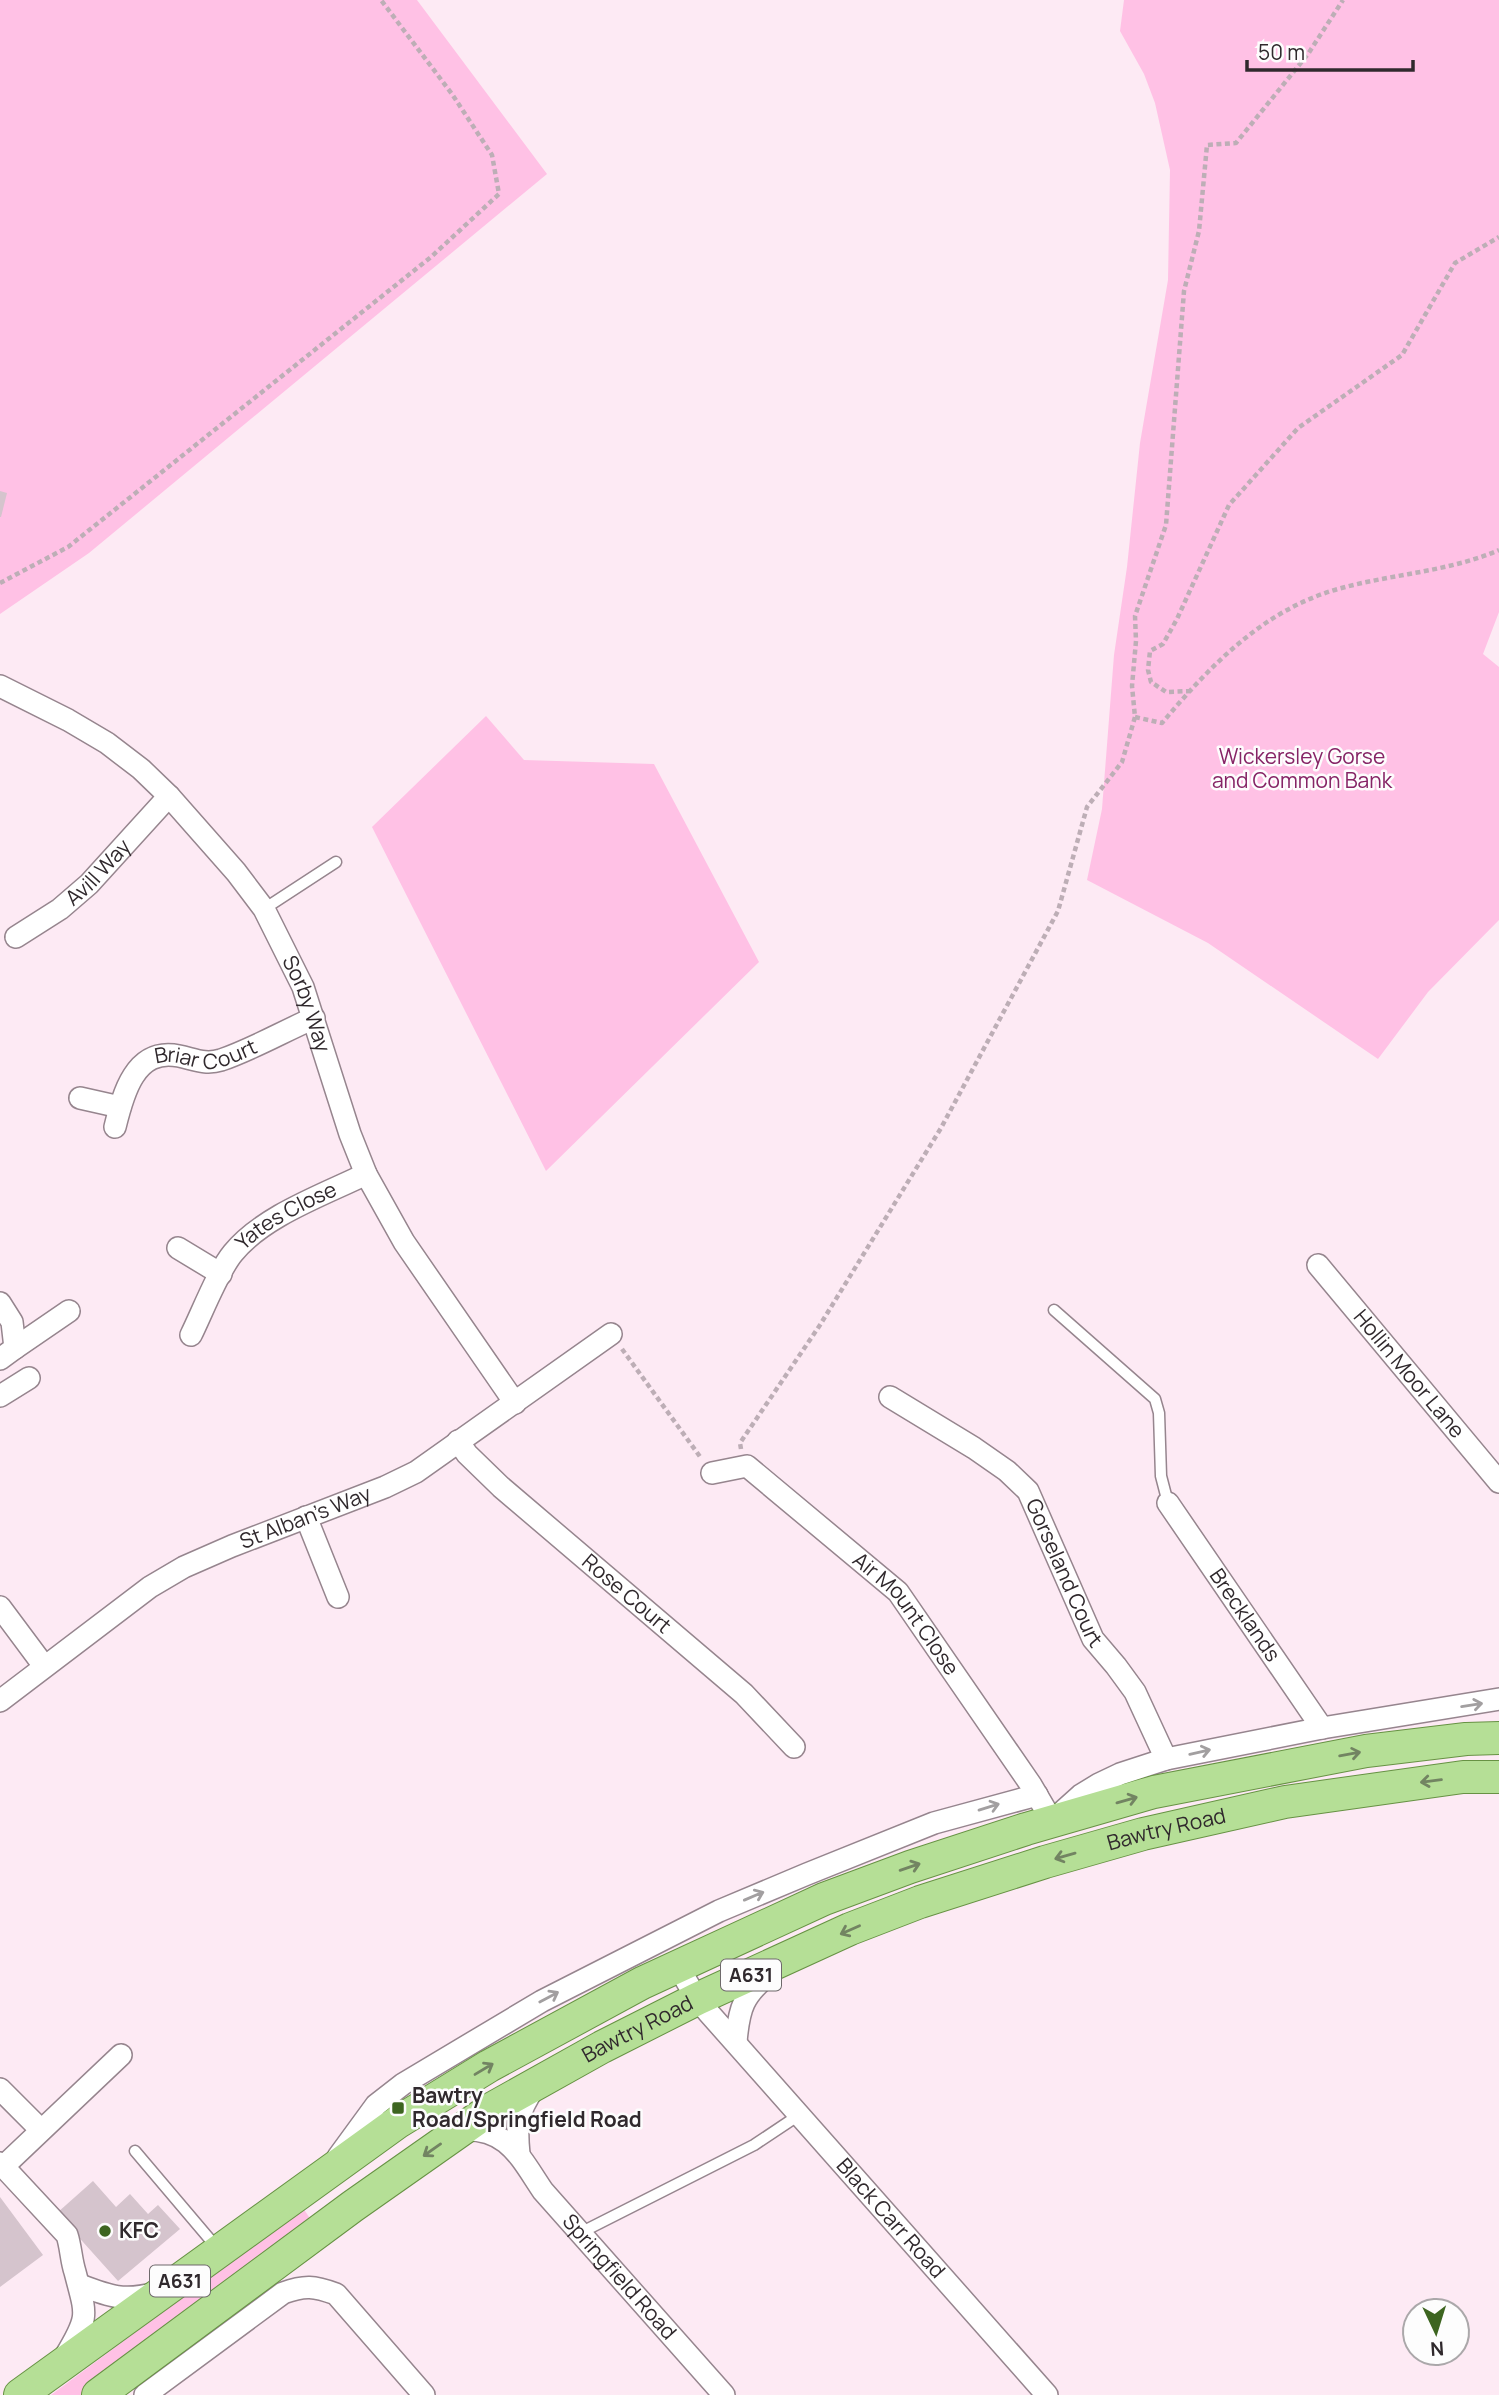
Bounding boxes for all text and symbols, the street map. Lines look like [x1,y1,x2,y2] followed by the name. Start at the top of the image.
[1247,28,1413,72] scale bar
[1258,38,1305,66] text: 50 m
[1212,742,1393,794] park label: Wickersley Gorse and Common Bank
[59,832,136,911] street label: Avill Way
[276,950,338,1055] street label: Sorby Way
[152,1032,261,1075] street label: Briar Court
[229,1175,341,1255] street label: Yates Close
[1348,1303,1472,1444] street label: Hollin Moor Lane
[235,1479,375,1555] street label: St Alban's Way
[1020,1494,1109,1653] street label: Gorseland Court
[847,1545,966,1680] street label: Air Mount Close
[577,1547,678,1639] street label: Rose Court
[1204,1563,1287,1667] street label: Brecklands
[1460,1698,1483,1711] one-way arrow
[1188,1744,1211,1758] one-way arrow
[1338,1747,1361,1760] one-way arrow
[1420,1775,1443,1788] one-way arrow
[1116,1792,1138,1805] one-way arrow
[978,1799,1000,1812] one-way arrow
[1104,1801,1228,1857] street label: Bawtry Road
[1054,1850,1076,1863] one-way arrow
[899,1860,921,1872] one-way arrow
[742,1889,764,1902] one-way arrow
[839,1924,861,1937] one-way arrow
[721,1960,781,1991] road number: A631
[577,1988,697,2069] street label: Bawtry Road
[539,1989,559,2003] one-way arrow
[474,2062,494,2076] one-way arrow
[412,2081,642,2133] place label: Bawtry Road/Springfield Road
[390,2100,406,2116] marker: Bawtry Road/Springfield Road
[423,2142,442,2157] one-way arrow
[831,2152,952,2284] street label: Black Carr Road
[557,2207,683,2345] street label: Springfield Road
[119,2216,159,2244] place label: KFC
[97,2223,113,2239] marker: KFC
[150,2266,210,2296] road number: A631
[1401,2297,1471,2367] north arrow
[1429,2336,1445,2362] text: N

